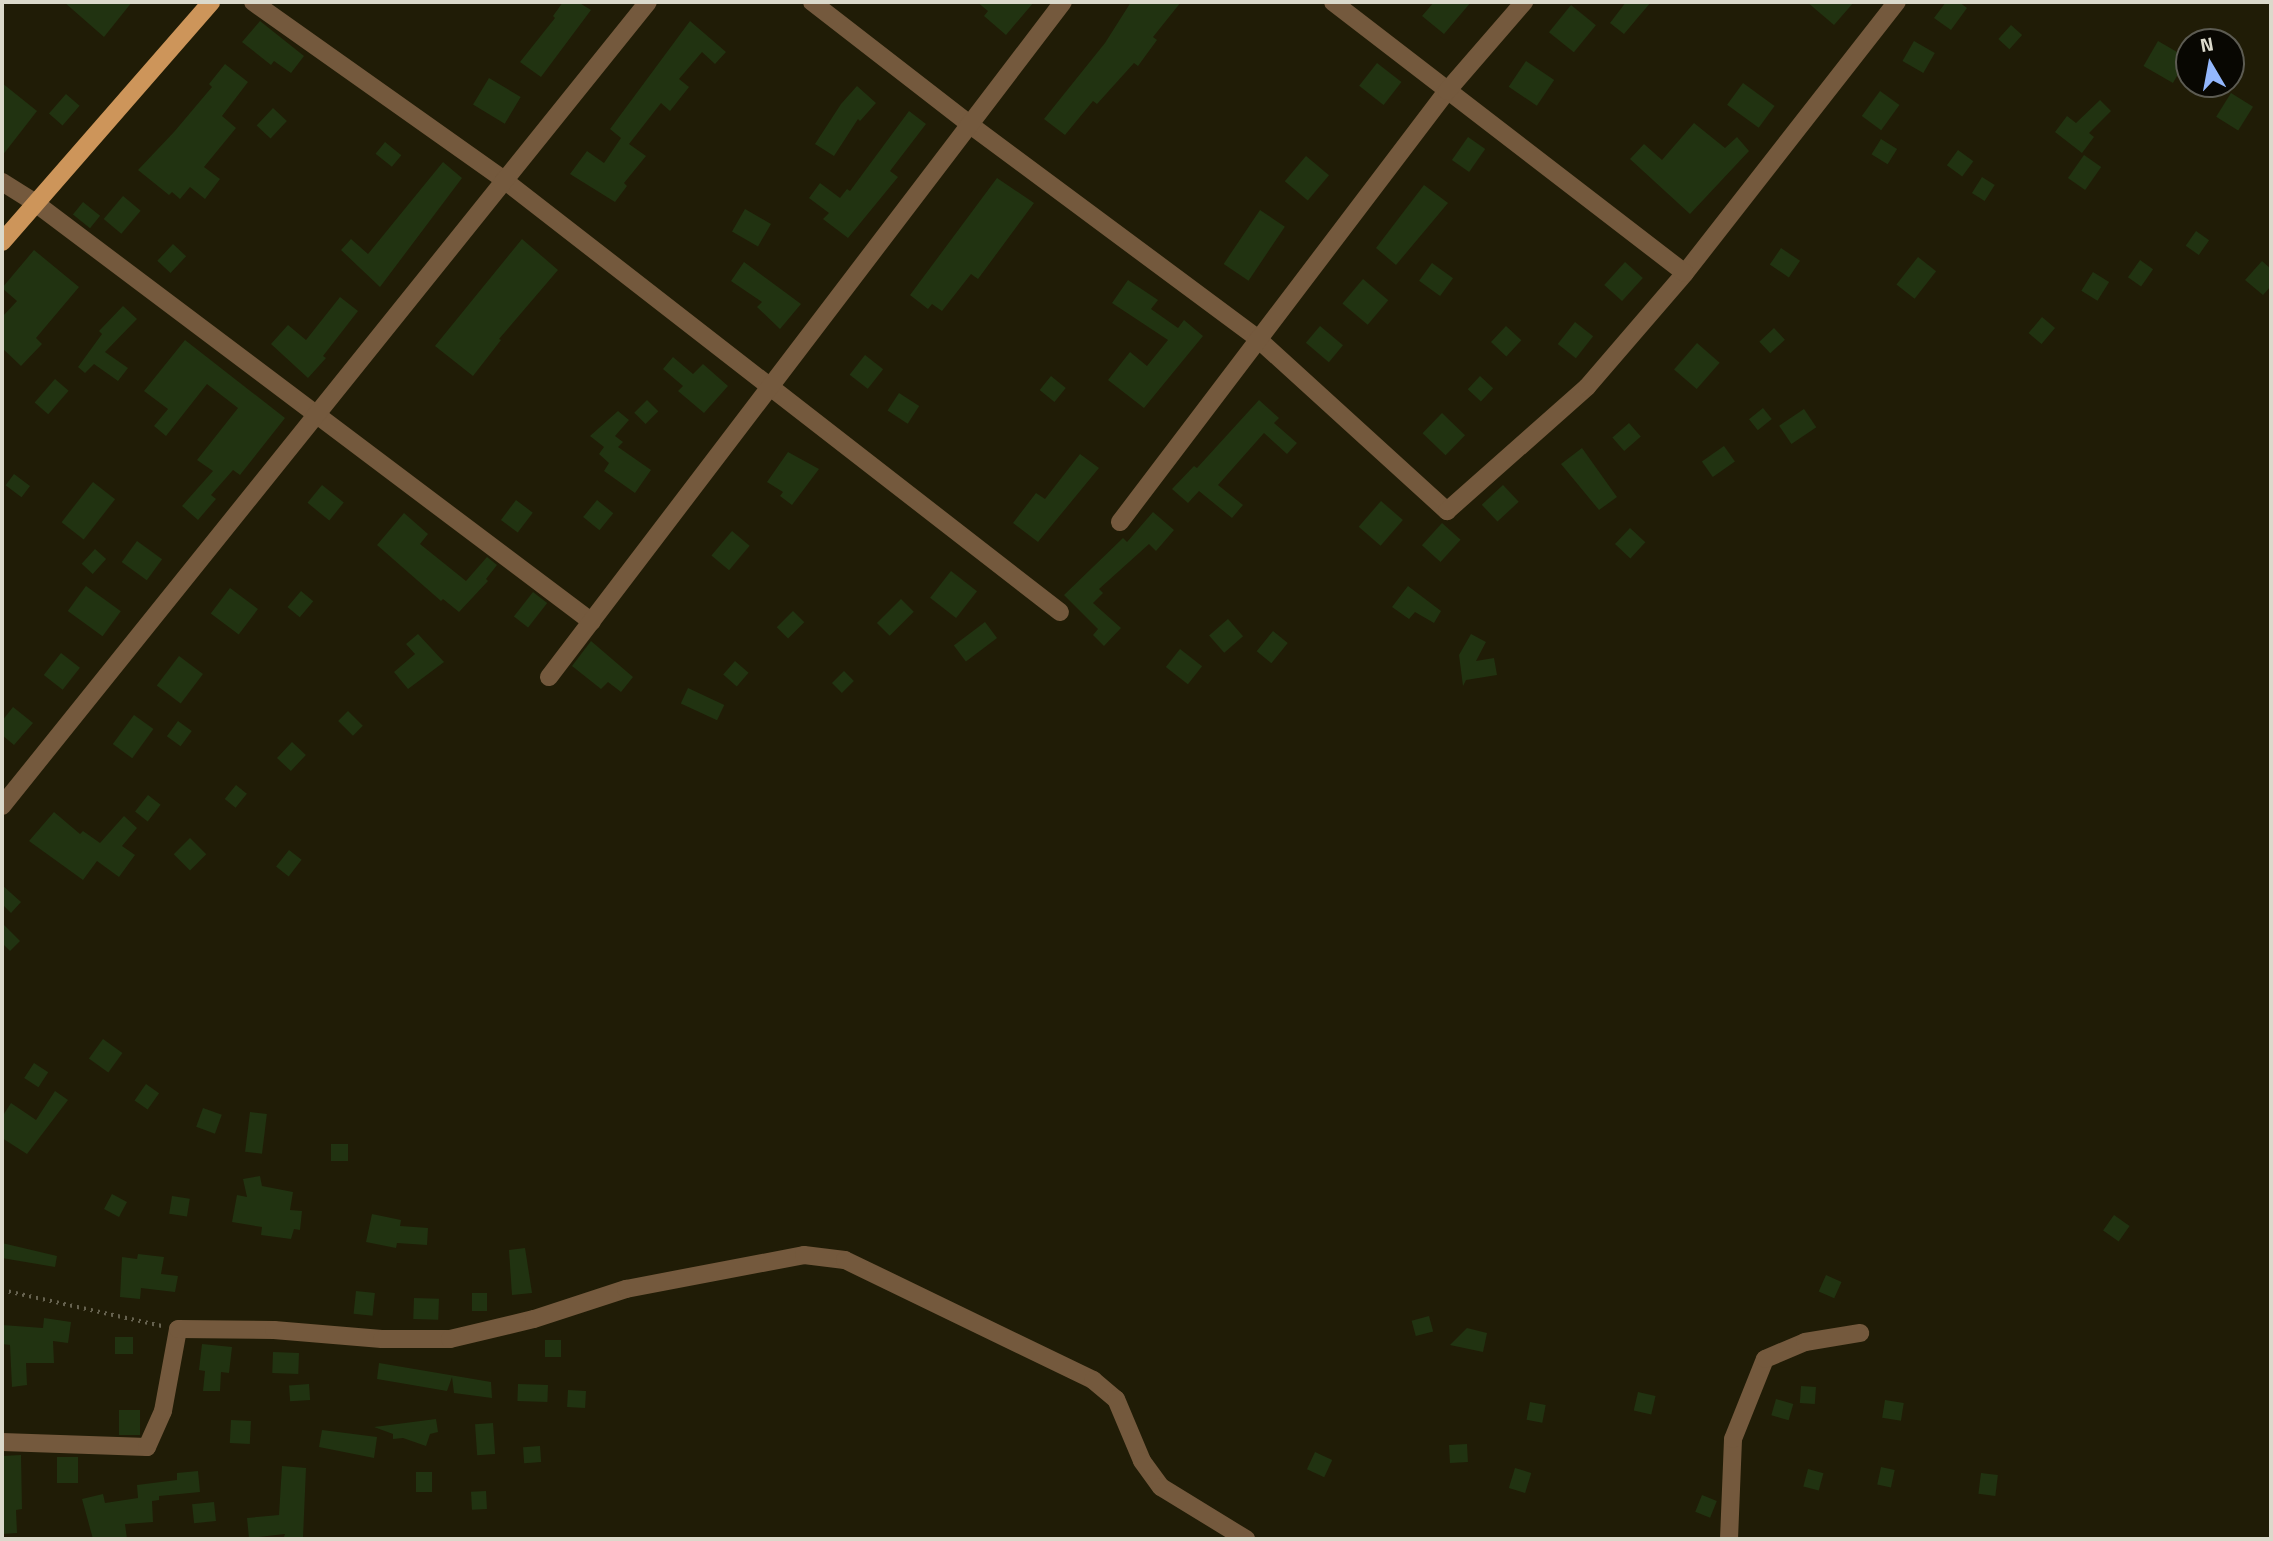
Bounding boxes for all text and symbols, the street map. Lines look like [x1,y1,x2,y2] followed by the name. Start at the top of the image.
[2175,28,2245,98] north arrow
[2198,28,2216,59] text: N

